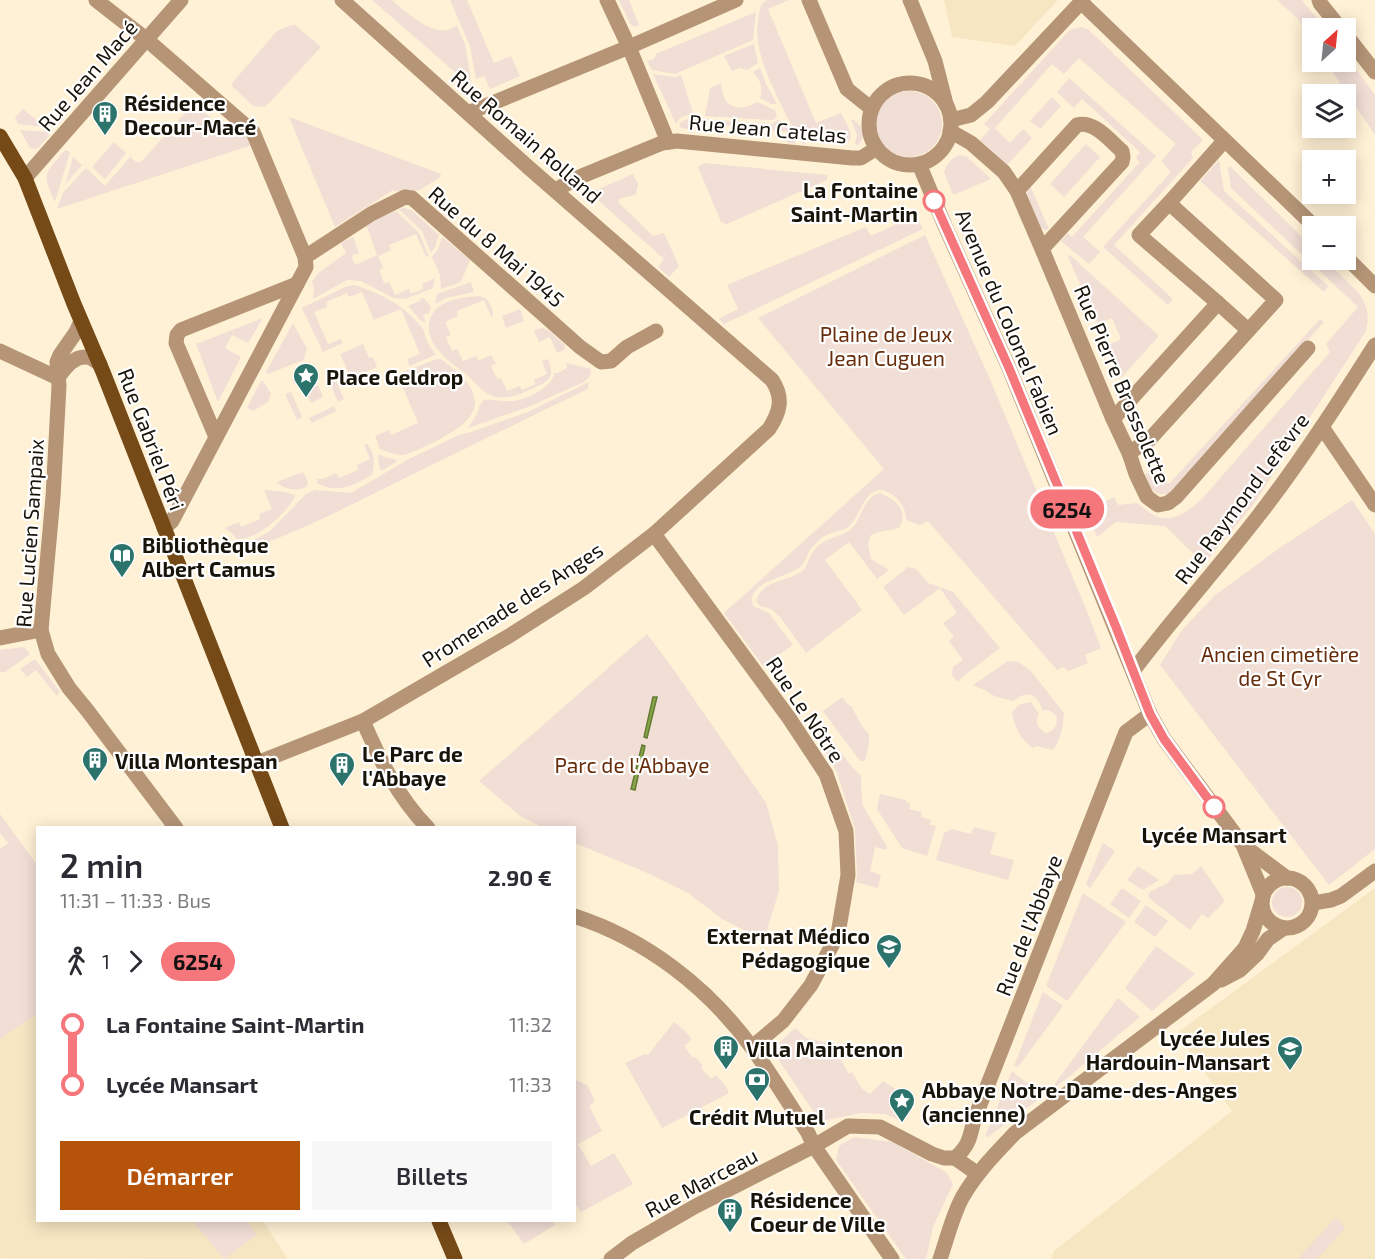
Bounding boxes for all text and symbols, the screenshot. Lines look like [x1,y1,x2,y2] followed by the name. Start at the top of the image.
[32,14,142,136] street label: Rue Jean Macé
[1302,18,1356,72] north arrow
[1302,18,1356,270] map controls
[447,64,607,208] street label: Rue Romain Rolland
[1302,84,1356,138] button: layers
[124,90,256,139] place label: Résidence Decour-Macé
[90,99,120,137] building icon: Résidence Decour-Macé
[688,109,848,147] street label: Rue Jean Catelas
[1302,150,1356,204] button: +
[791,177,918,226] place label: La Fontaine Saint-Martin
[424,180,570,312] street label: Rue du 8 Mai 1945
[923,190,945,212] marker: La Fontaine Saint-Martin
[951,205,1069,439] street label: Avenue du Colonel Fabien
[1302,216,1356,270] button: −
[1070,281,1176,487] street label: Rue Pierre Brossolette
[820,321,952,370] park label: Plaine de Jeux Jean Cuguen
[291,361,321,399] place icon: Place Geldrop
[113,364,191,514] street label: Rue Gabriel Péri
[326,364,463,389] place label: Place Geldrop
[1169,408,1313,588] street label: Rue Raymond Lefèvre
[10,438,48,628] street label: Rue Lucien Sampaix
[1025,490,1109,528] line badge: 6254
[1042,497,1092,522] text: 6254
[142,532,275,581] place label: Bibliothèque Albert Camus
[417,536,607,672] street label: Promenade des Anges
[107,541,137,579] library icon: Bibliothèque Albert Camus
[1201,641,1359,690] park label: Ancien cimetière de St Cyr
[762,652,850,766] street label: Rue Le Nôtre
[362,741,463,791] place label: Le Parc de l'Abbaye
[80,745,110,783] building icon: Villa Montespan
[115,748,278,773] place label: Villa Montespan
[327,750,357,788] building icon: Le Parc de l'Abbaye
[554,752,710,777] park label: Parc de l'Abbaye
[1203,796,1225,818] marker: Lycée Mansart
[1141,822,1287,848] place label: Lycée Mansart
[60,845,143,885] text: 2 min
[990,851,1066,999] street label: Rue de l’Abbaye
[488,864,552,890] text: 2.90 €
[60,888,211,912] text: 11:31 – 11:33 · Bus
[706,923,870,972] place label: Externat Médico Pédagogique
[874,932,904,970] school or university icon: Externat Médico Pédagogique
[60,945,93,978] icon: walk
[119,945,152,978] icon: forward
[102,949,110,973] text: 1
[173,949,223,974] text: 6254
[106,1011,364,1037] text: La Fontaine Saint-Martin
[509,1012,552,1036] text: 11:32
[1086,1025,1270,1074] place label: Lycée Jules Hardouin-Mansart
[711,1033,741,1071] building icon: Villa Maintenon
[1275,1034,1305,1072] school or university icon: Lycée Jules Hardouin-Mansart
[746,1036,903,1061] place label: Villa Maintenon
[742,1065,772,1103] bank icon: Crédit Mutuel
[106,1071,258,1097] text: Lycée Mansart
[509,1072,552,1096] text: 11:33
[922,1077,1237,1126] place label: Abbaye Notre-Dame-des-Anges (ancienne)
[887,1086,917,1124] place icon: Abbaye Notre-Dame-des-Anges (ancienne)
[689,1104,825,1129] place label: Crédit Mutuel
[60,1141,300,1210] button: Démarrer
[312,1141,552,1210] button: Billets
[640,1142,762,1222] street label: Rue Marceau
[750,1187,886,1236] place label: Résidence Coeur de Ville
[715,1196,745,1234] building icon: Résidence Coeur de Ville

